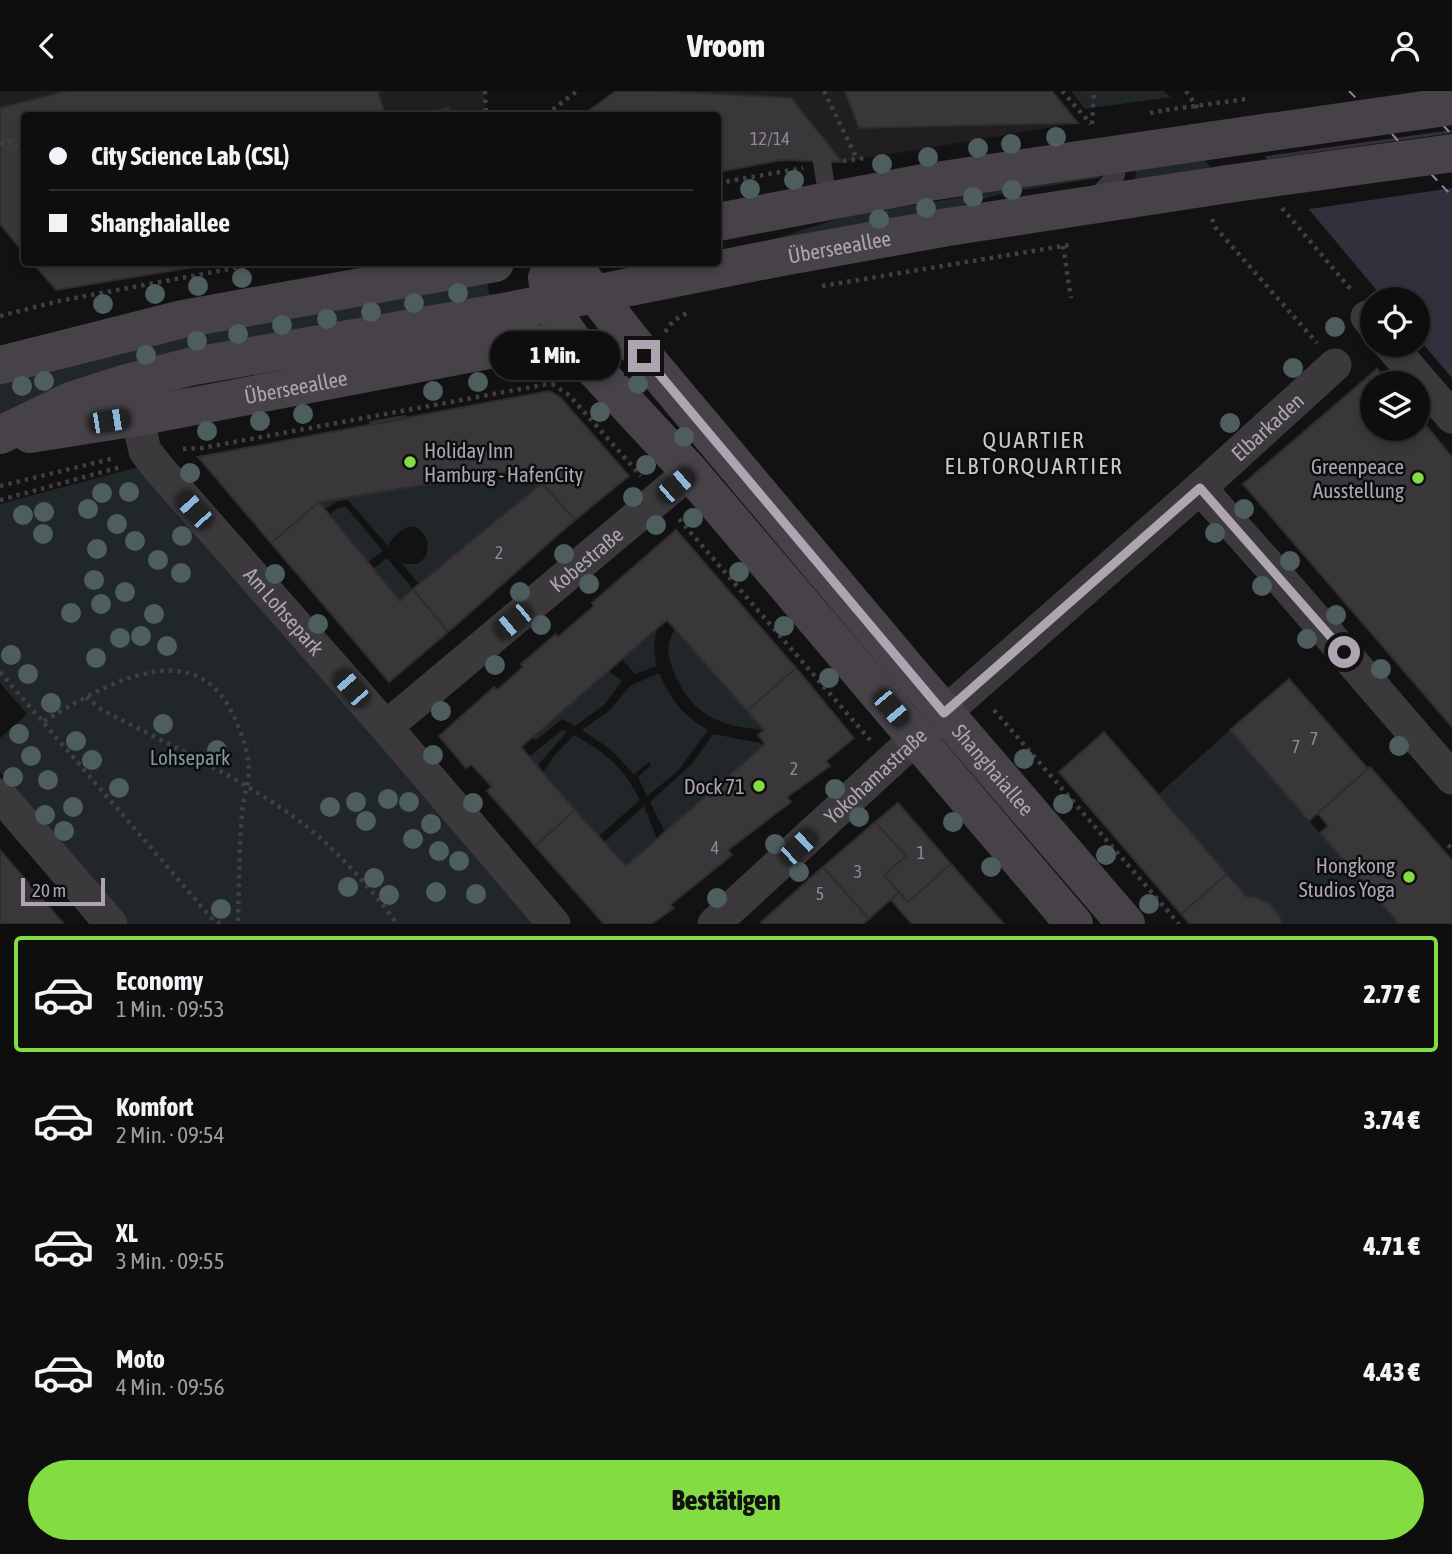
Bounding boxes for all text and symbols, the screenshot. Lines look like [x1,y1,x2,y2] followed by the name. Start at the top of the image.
[28,27,66,65] icon: back
[687,27,765,64] text: Vroom
[1386,27,1424,65] icon: person
[750,128,790,149] house number: 12/14
[91,141,290,171] text: City Science Lab (CSL)
[91,208,230,238] text: Shanghaiallee
[786,226,893,268] street label: Überseeallee
[1360,287,1430,441] map controls
[1360,287,1430,357] button: locate
[490,331,620,381] callout: 1 Min.
[628,340,660,372] route end
[530,342,580,368] text: 1 Min.
[242,365,349,408] street label: Überseeallee
[1360,371,1430,441] button: layers
[1226,388,1308,466] street label: Elbarkaden
[87,407,132,435] car
[945,427,1123,479] district label: QUARTIER ELBTORQUARTIER
[424,438,584,486] place label: Holiday Inn Hamburg - HafenCity
[402,454,418,470] marker: Holiday Inn Hamburg - HafenCity
[1311,454,1404,502] place label: Greenpeace Ausstellung
[654,463,699,507] car
[1410,470,1426,486] marker: Greenpeace Ausstellung
[173,487,216,533] car
[545,522,627,597] street label: Kobestraße
[495,542,503,563] house number: 2
[239,562,329,660] street label: Am Lohsepark
[491,599,536,643] car
[1328,636,1360,668] route start
[330,665,373,711] car
[870,685,913,731] car
[948,719,1039,820] street label: Shanghaiallee
[819,723,931,829] street label: Yokohamastraße
[1310,728,1318,749] house number: 7
[1292,736,1300,757] house number: 7
[150,745,230,769] park label: Lohsepark
[790,758,798,779] house number: 2
[684,774,745,798] place label: Dock 71
[751,778,767,794] marker: Dock 71
[776,825,821,869] car
[711,837,719,858] house number: 4
[917,842,925,863] house number: 1
[1299,853,1395,901] place label: Hongkong Studios Yoga
[854,861,862,882] house number: 3
[1401,869,1417,885] marker: Hongkong Studios Yoga
[21,875,105,907] scale bar
[32,879,66,901] text: 20 m
[816,883,824,904] house number: 5
[32,963,95,1026] icon: car
[116,966,203,996] text: Economy
[1363,979,1420,1009] text: 2.77 €
[116,996,224,1022] text: 1 Min. · 09:53
[32,1089,95,1152] icon: car
[116,1092,193,1122] text: Komfort
[1363,1105,1420,1135] text: 3.74 €
[116,1122,224,1148] text: 2 Min. · 09:54
[32,1215,95,1278] icon: car
[116,1218,138,1248] text: XL
[1363,1231,1420,1261] text: 4.71 €
[116,1248,224,1274] text: 3 Min. · 09:55
[32,1341,95,1404] icon: car
[116,1344,165,1374] text: Moto
[1363,1357,1420,1387] text: 4.43 €
[116,1374,224,1400] text: 4 Min. · 09:56
[28,1460,1424,1540] button: Bestätigen

